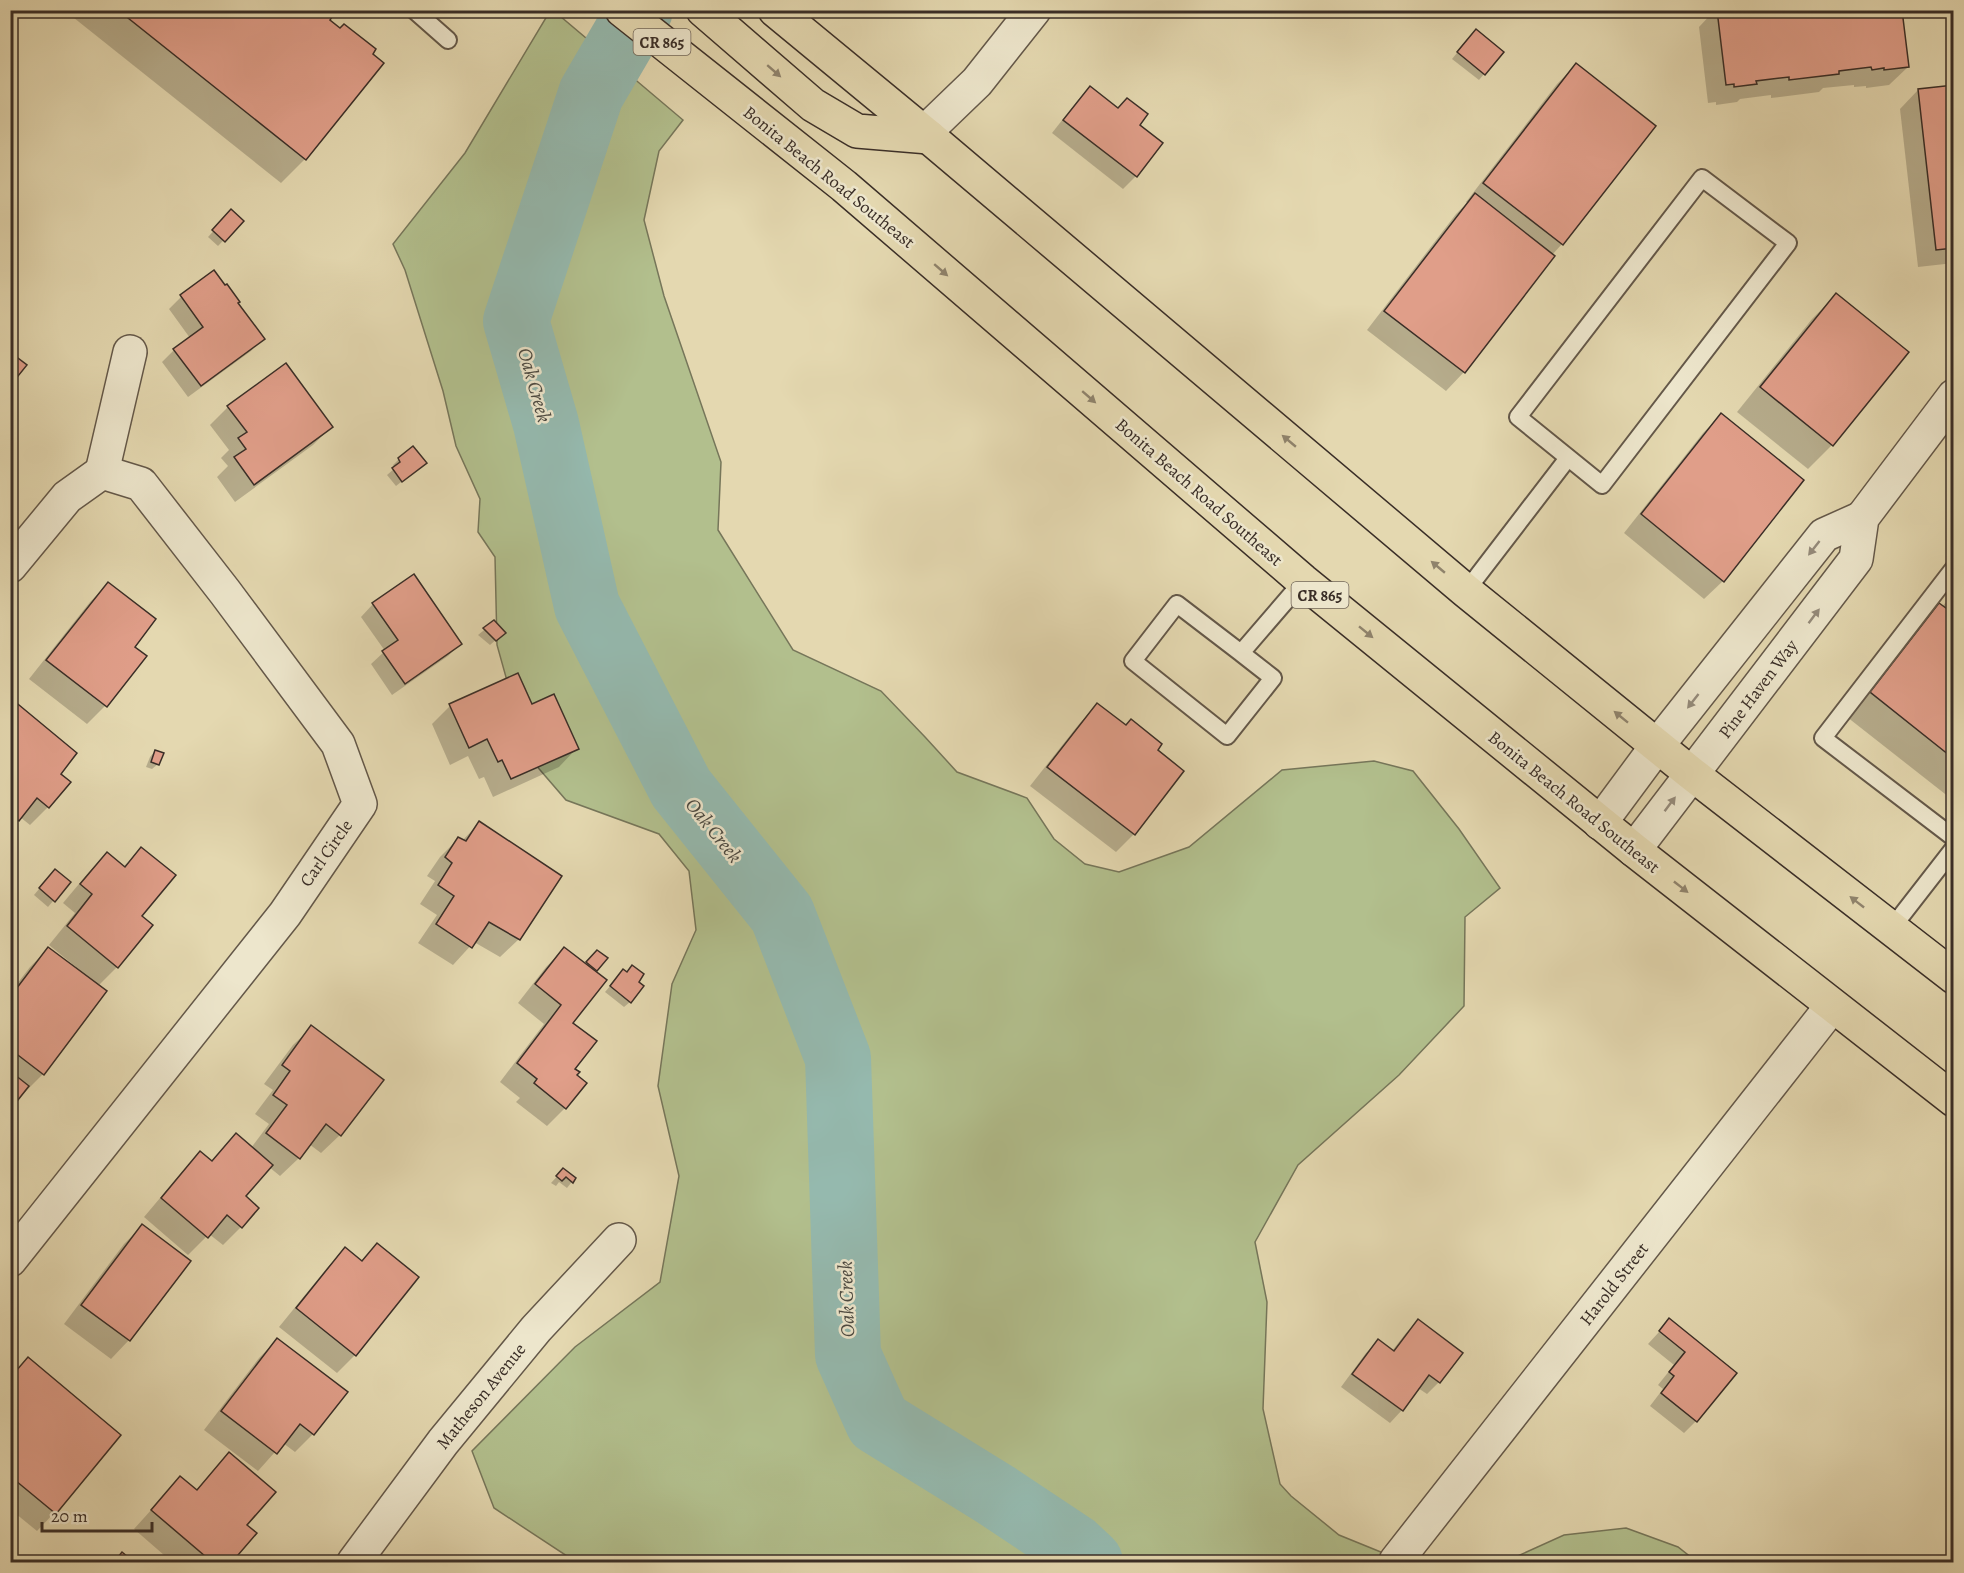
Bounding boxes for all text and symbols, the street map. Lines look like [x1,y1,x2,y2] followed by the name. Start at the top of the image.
[634,29,690,55] road number: CR 865
[766,64,781,77] one-way arrow
[738,100,920,254] street label: Bonita Beach Road Southeast
[933,263,948,276] one-way arrow
[511,345,558,426] water label: Oak Creek
[1081,391,1097,404] one-way arrow
[1110,413,1288,571] street label: Bonita Beach Road Southeast
[1281,435,1297,448] one-way arrow
[1807,540,1820,556] one-way arrow
[1430,561,1446,574] one-way arrow
[1292,582,1348,608] road number: CR 865
[1807,608,1819,623] one-way arrow
[1358,626,1374,639] one-way arrow
[1713,634,1804,743] street label: Pine Haven Way
[1688,694,1700,709] one-way arrow
[1614,712,1629,724] one-way arrow
[1483,725,1665,879] street label: Bonita Beach Road Southeast
[679,792,748,869] water label: Oak Creek
[1663,796,1676,812] one-way arrow
[294,814,358,892] street label: Carl Circle
[1672,881,1688,893] one-way arrow
[1850,897,1865,909] one-way arrow
[1574,1237,1654,1330] street label: Harold Street
[832,1260,861,1338] water label: Oak Creek
[431,1338,531,1454] street label: Matheson Avenue
[42,1495,152,1533] scale bar
[51,1504,88,1528] text: 20 m

